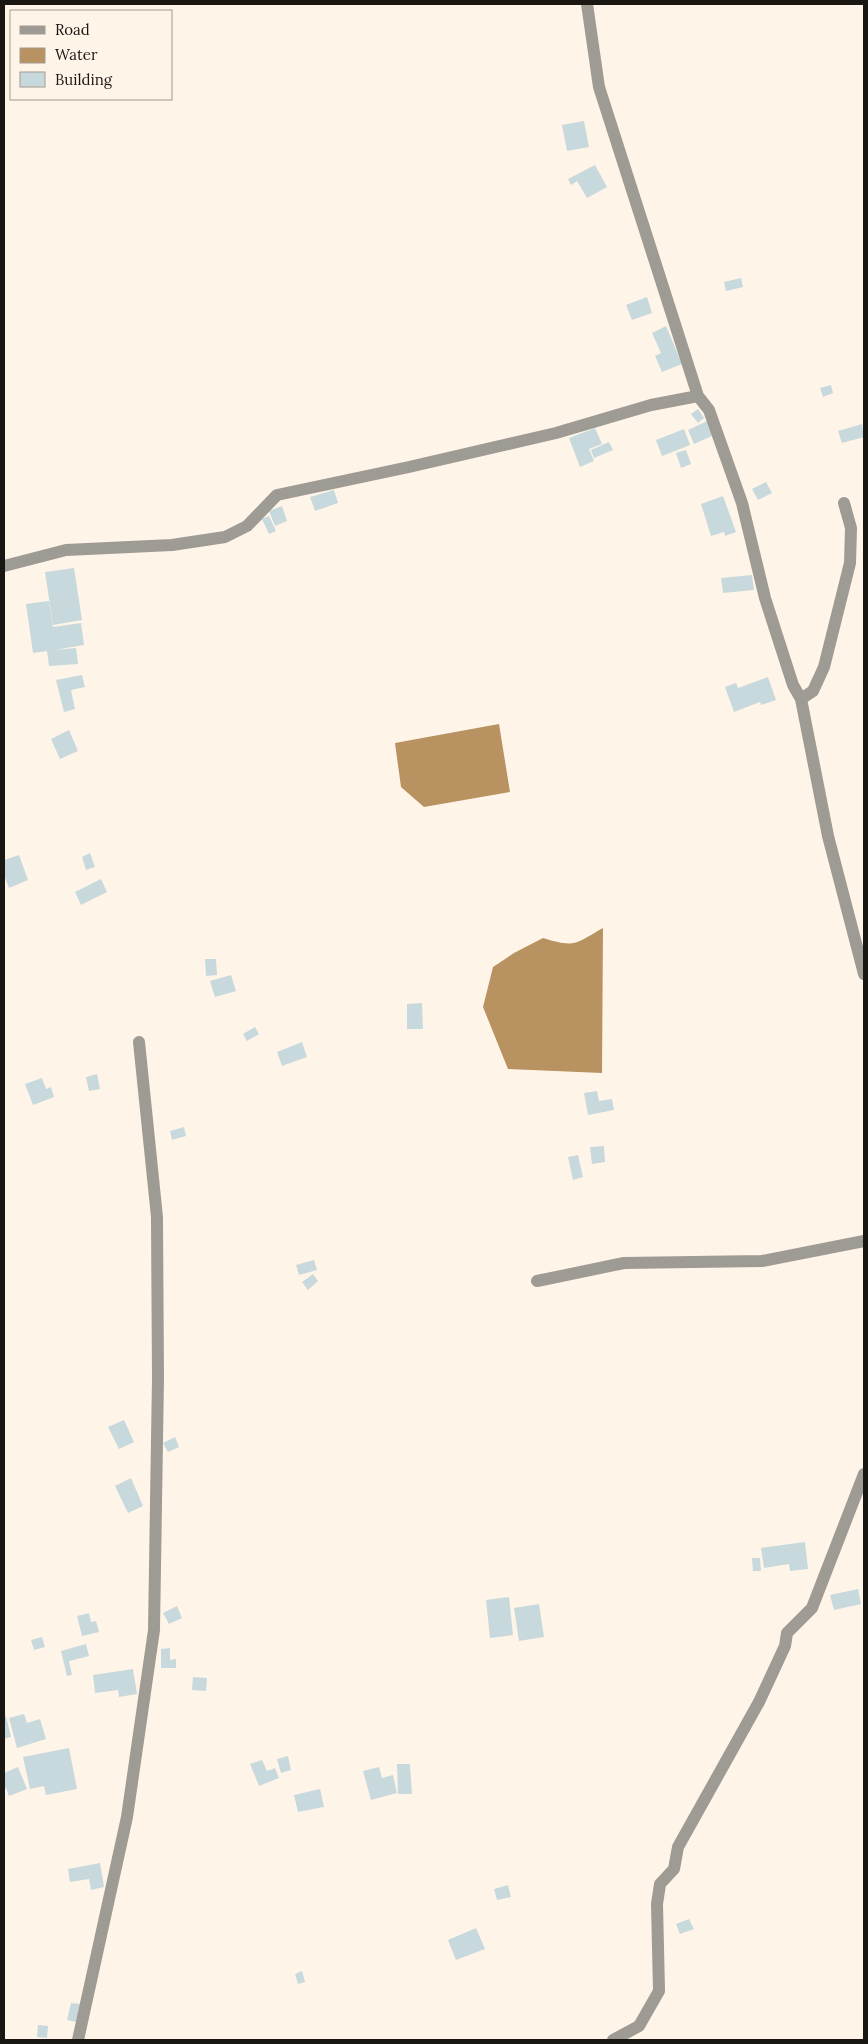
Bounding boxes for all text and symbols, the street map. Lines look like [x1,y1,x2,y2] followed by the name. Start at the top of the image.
[10,10,172,100] legend
[55,20,90,39] text: Road
[55,45,98,64] text: Water
[55,70,113,89] text: Building

